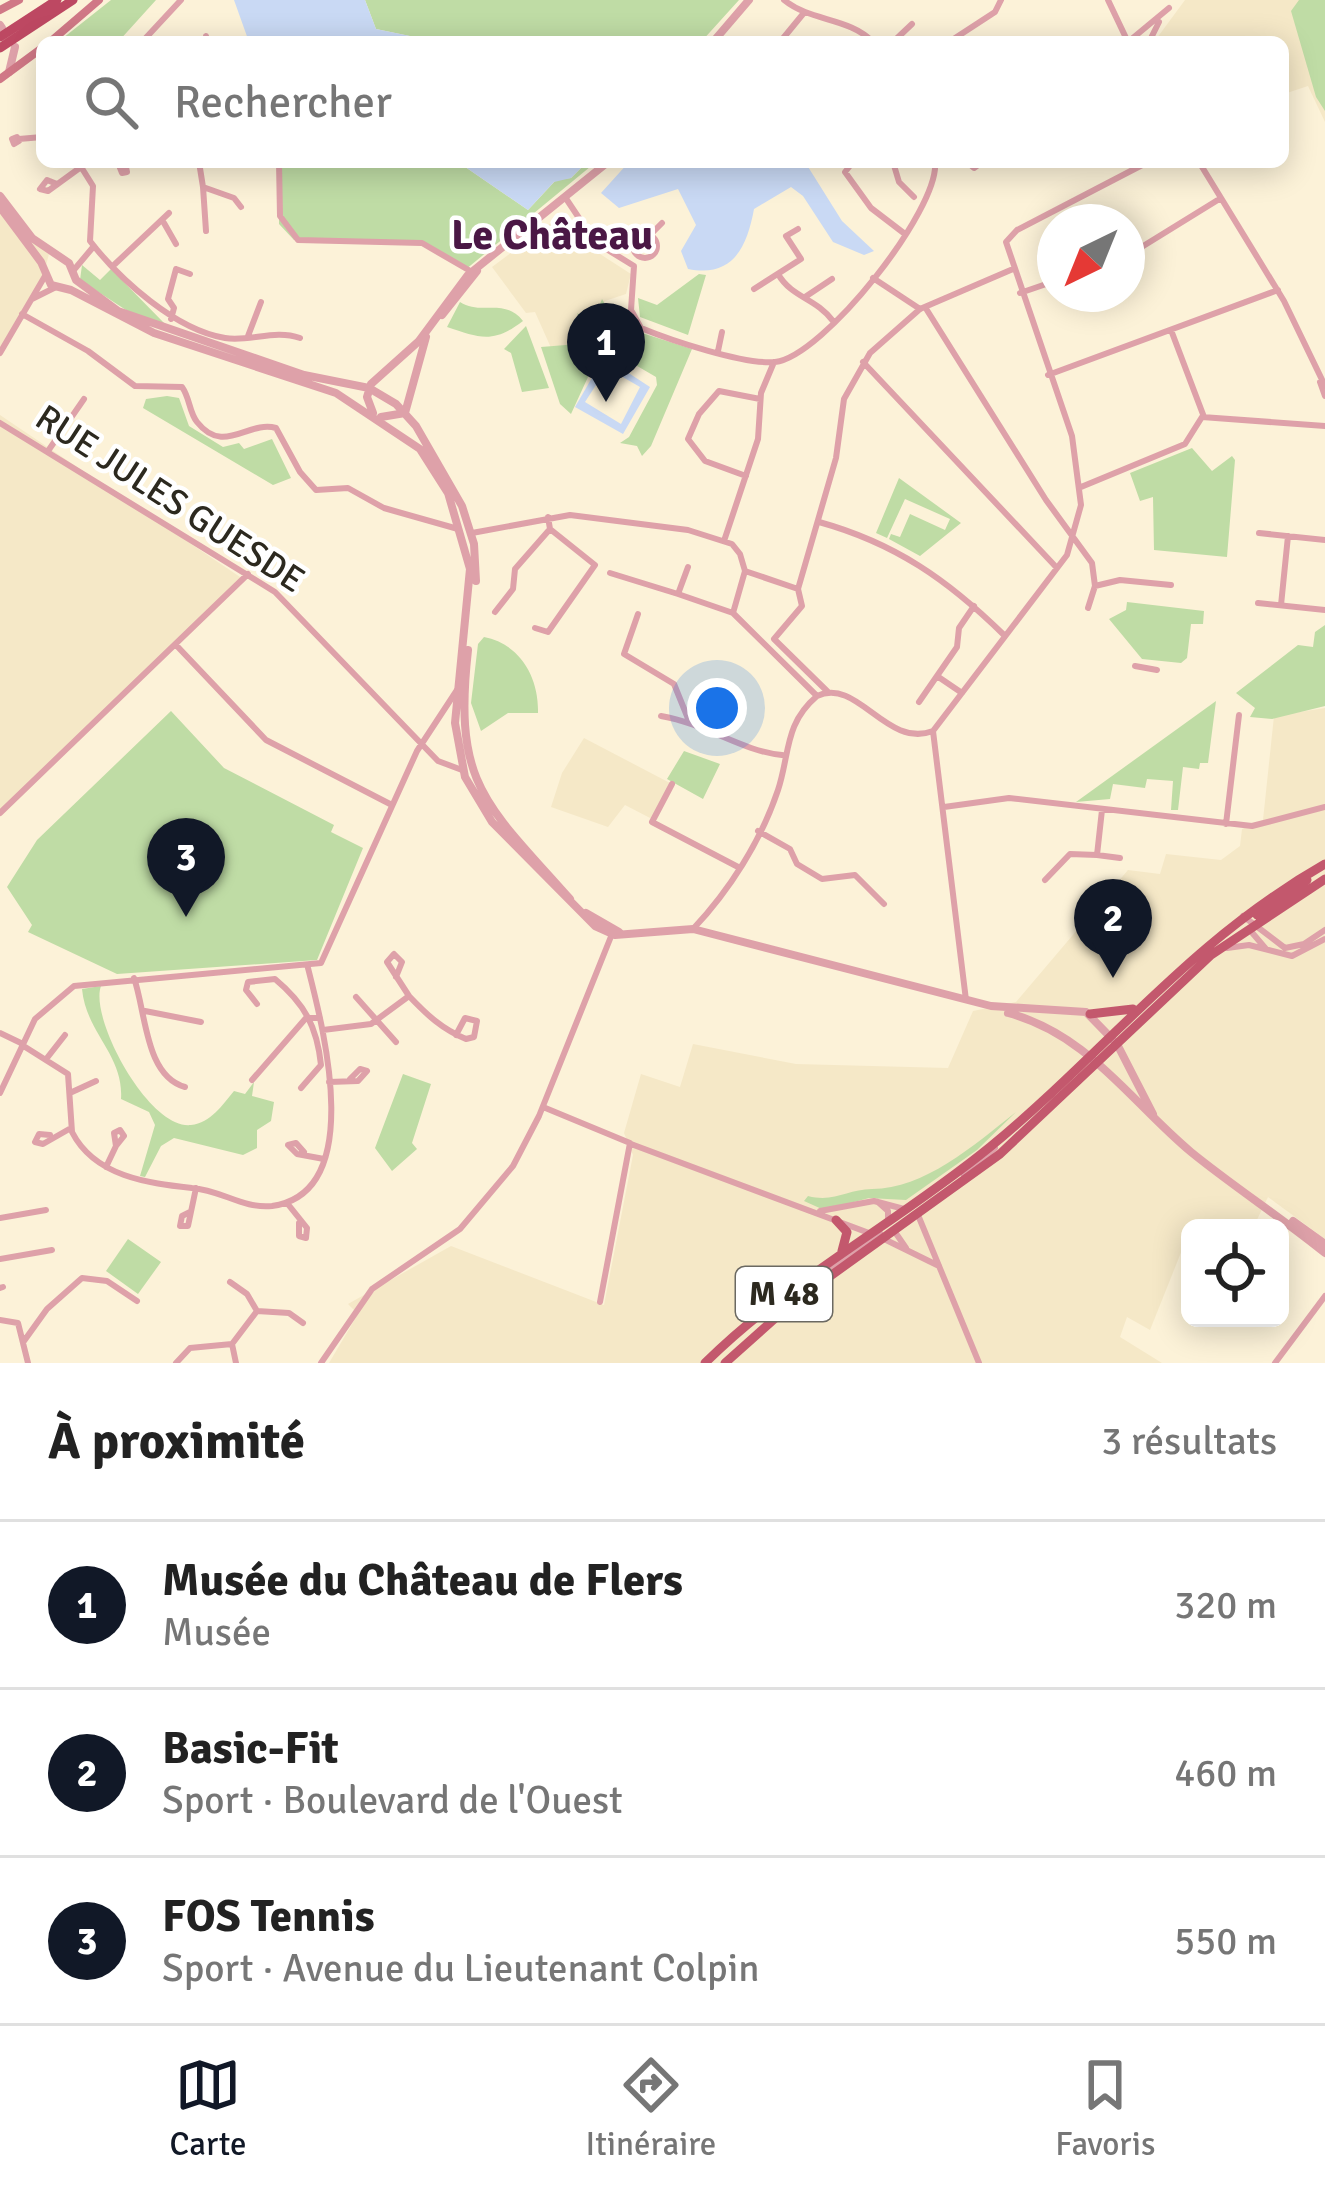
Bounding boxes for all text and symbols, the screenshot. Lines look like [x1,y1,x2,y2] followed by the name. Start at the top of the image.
[36,36,1289,168] search box
[78,69,144,135] icon: search
[174,75,392,130] text: Rechercher
[1037,204,1145,312] north arrow
[451,210,653,261] district label: Le Château
[567,303,645,402] pin: 1
[27,395,313,603] street label: RUE JULES GUESDE
[687,678,747,738] your location
[147,818,225,917] pin: 3
[1074,879,1152,978] pin: 2
[1181,1219,1289,1327] map controls
[1181,1219,1289,1327] button: locate
[736,1267,832,1321] road number: M 48
[48,1410,305,1473] text: À proximité
[1101,1417,1277,1465] text: 3 résultats
[162,1553,683,1608] text: Musée du Château de Flers
[76,1581,98,1629] text: 1
[1174,1581,1277,1629] text: 320 m
[162,1608,271,1656] text: Musée
[162,1721,339,1776] text: Basic-Fit
[76,1749,98,1797] text: 2
[1174,1749,1277,1797] text: 460 m
[162,1776,623,1824] text: Sport · Boulevard de l'Ouest
[162,1889,375,1944] text: FOS Tennis
[76,1917,98,1965] text: 3
[1174,1917,1277,1965] text: 550 m
[162,1944,760,1992] text: Sport · Avenue du Lieutenant Colpin
[170,2052,247,2165] tab: Carte
[586,2052,716,2165] tab: Itinéraire
[1055,2052,1155,2165] tab: Favoris

